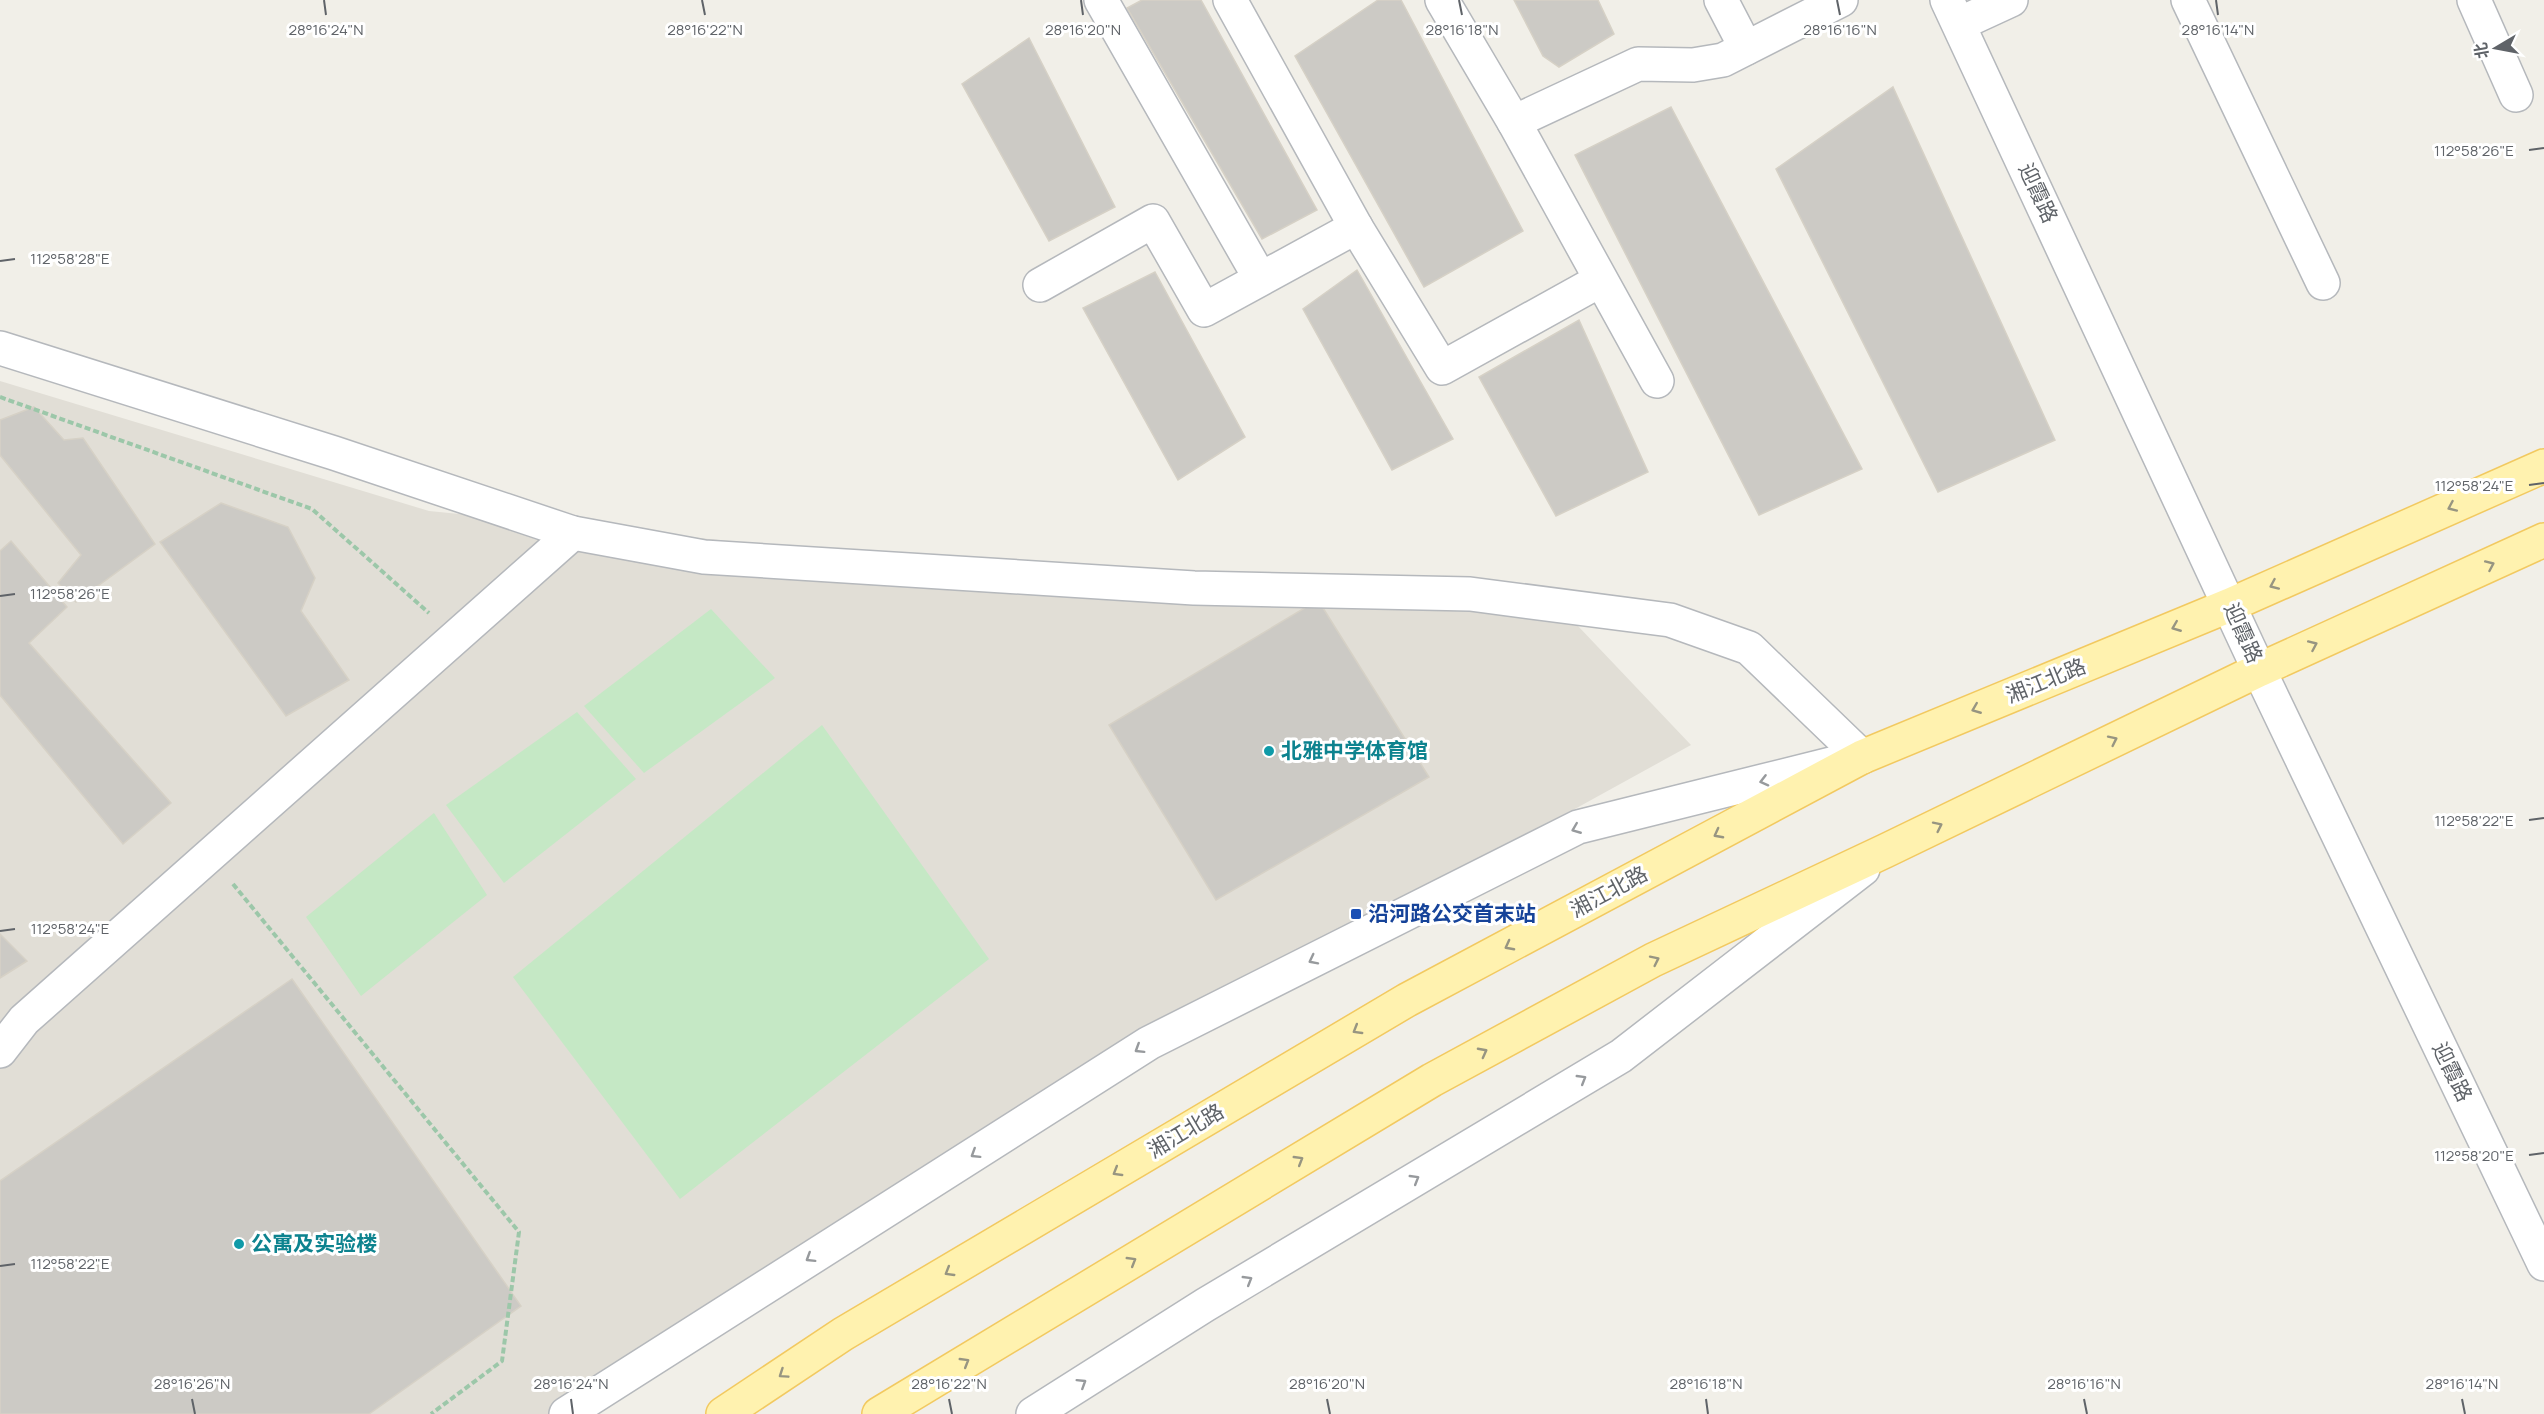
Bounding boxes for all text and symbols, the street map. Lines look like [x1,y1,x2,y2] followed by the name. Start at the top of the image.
[2466,18,2526,78] north arrow
[288,19,364,40] text: 28°16'24"N
[667,19,743,40] text: 28°16'22"N
[1045,19,1121,40] text: 28°16'20"N
[1425,19,1499,40] text: 28°16'18"N
[1803,19,1877,40] text: 28°16'16"N
[2182,19,2254,40] text: 28°16'14"N
[2469,41,2493,60] text: 北
[2434,140,2514,161] text: 112°58'26"E
[2013,158,2065,227] street label: 迎霞路
[30,248,110,269] text: 112°58'28"E
[2435,475,2513,496] text: 112°58'24"E
[2447,499,2458,511] one-way arrow
[2484,560,2495,572] one-way arrow
[2269,578,2280,590] one-way arrow
[30,583,110,604] text: 112°58'26"E
[2218,598,2270,667] street label: 迎霞路
[2171,620,2182,632] one-way arrow
[2306,641,2317,653] one-way arrow
[2001,651,2090,709] street label: 湘江北路
[1972,702,1983,714] one-way arrow
[1281,736,1428,764] place label: 北雅中学体育馆
[2107,736,2118,748] one-way arrow
[1262,744,1276,758] marker: 北雅中学体育馆
[1760,773,1770,786] one-way arrow
[2434,810,2514,831] text: 112°58'22"E
[1932,821,1943,833] one-way arrow
[1571,822,1582,834] one-way arrow
[1713,827,1724,838] one-way arrow
[1565,859,1652,923] street label: 湘江北路
[1368,899,1536,927] place label: 沿河路公交首末站
[1349,907,1363,921] marker: 沿河路公交首末站
[31,918,109,939] text: 112°58'24"E
[1505,939,1515,950] one-way arrow
[1309,953,1319,964] one-way arrow
[1649,955,1660,967] one-way arrow
[1353,1023,1363,1034] one-way arrow
[2427,1037,2479,1106] street label: 迎霞路
[1135,1042,1146,1053] one-way arrow
[1477,1048,1488,1059] one-way arrow
[1576,1075,1586,1086] one-way arrow
[1142,1097,1229,1164] street label: 湘江北路
[2434,1145,2514,1166] text: 112°58'20"E
[971,1146,981,1158] one-way arrow
[1293,1156,1303,1167] one-way arrow
[1113,1165,1123,1177] one-way arrow
[1409,1175,1419,1187] one-way arrow
[251,1229,377,1257] place label: 公寓及实验楼
[232,1237,246,1251] marker: 公寓及实验楼
[806,1251,817,1262] one-way arrow
[30,1253,110,1274] text: 112°58'22"E
[1126,1257,1136,1268] one-way arrow
[945,1264,955,1276] one-way arrow
[1242,1275,1252,1287] one-way arrow
[959,1358,969,1369] one-way arrow
[779,1367,790,1378] one-way arrow
[154,1373,230,1394] text: 28°16'26"N
[533,1373,609,1394] text: 28°16'24"N
[911,1373,987,1394] text: 28°16'22"N
[1289,1373,1365,1394] text: 28°16'20"N
[1669,1373,1743,1394] text: 28°16'18"N
[2047,1373,2121,1394] text: 28°16'16"N
[2426,1373,2498,1394] text: 28°16'14"N
[1076,1378,1086,1390] one-way arrow

